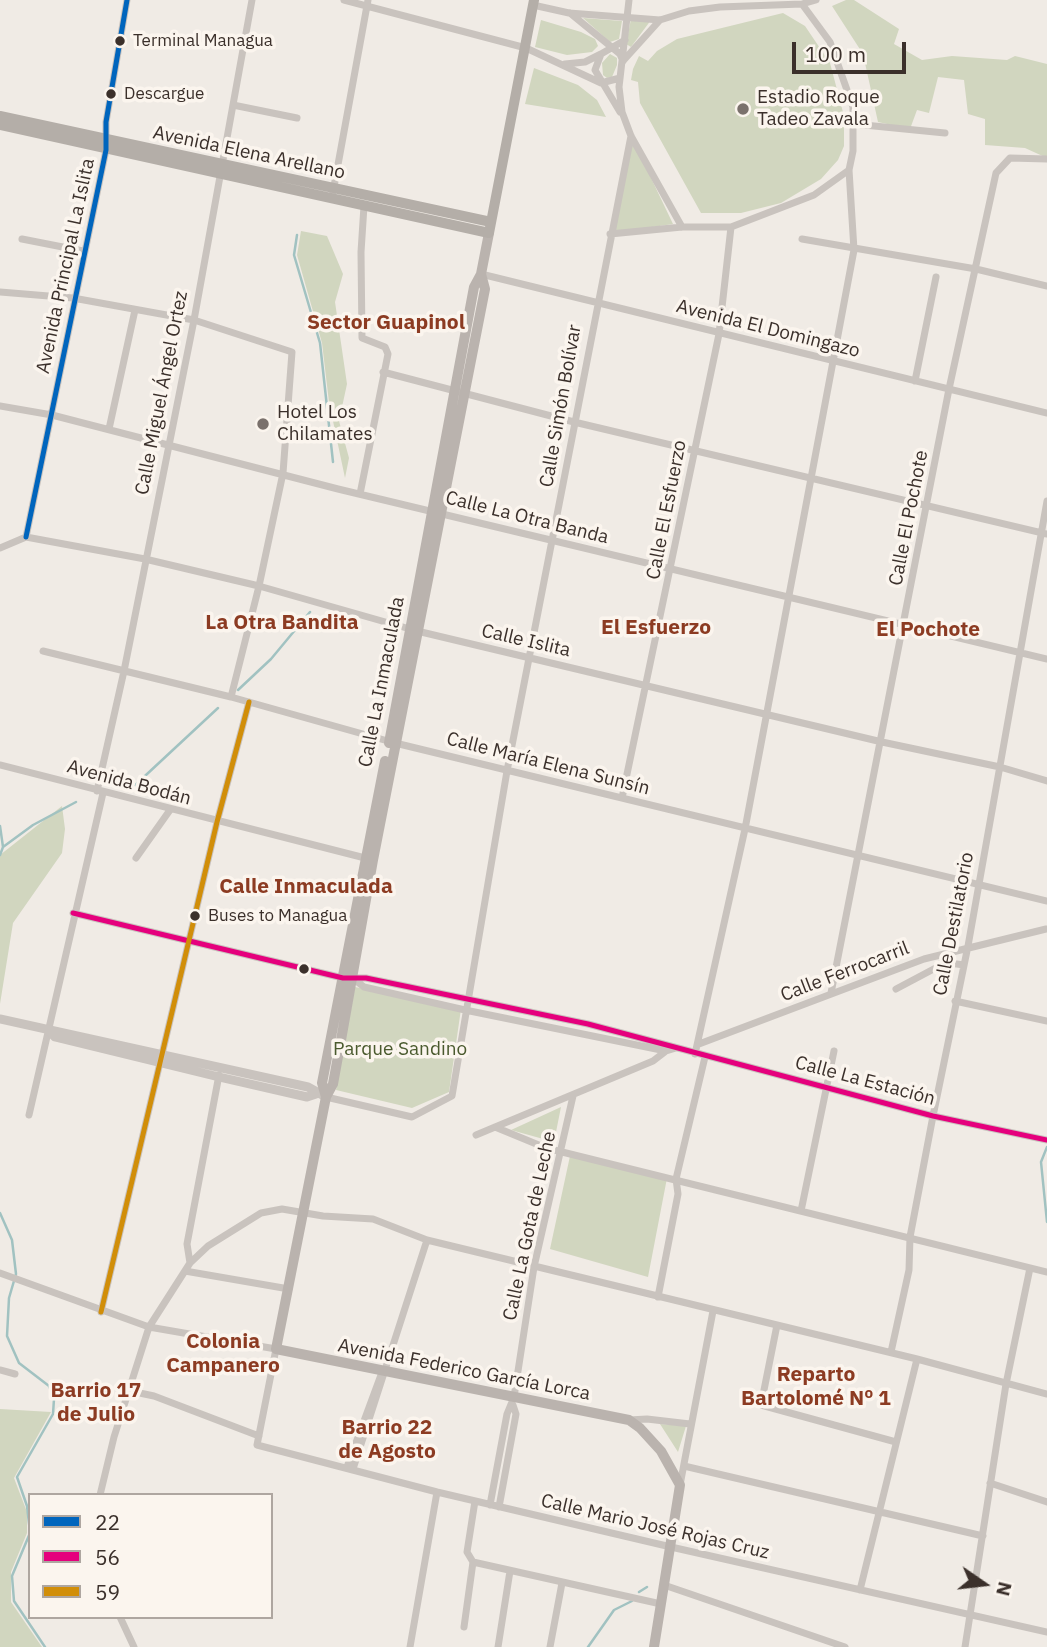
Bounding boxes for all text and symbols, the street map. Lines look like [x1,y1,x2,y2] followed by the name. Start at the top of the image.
[795,28,909,72] scale bar
[133,31,273,51] place label: Terminal Managua
[113,34,127,48] marker: Terminal Managua
[805,40,866,68] text: 100 m
[124,84,204,104] place label: Descargue
[104,87,118,101] marker: Descargue
[757,87,880,131] place label: Estadio Roque Tadeo Zavala
[735,101,751,117] marker: Estadio Roque Tadeo Zavala
[151,121,347,185] street label: Avenida Elena Arellano
[32,156,100,376] street label: Avenida Principal La Islita
[131,289,193,497] street label: Calle Miguel Ángel Ortez
[674,295,862,363] street label: Avenida El Domingazo
[307,310,465,336] district label: Sector Guapinol
[535,323,587,489] street label: Calle Simón Bolívar
[277,402,373,446] place label: Hotel Los Chilamates
[255,416,271,432] marker: Hotel Los Chilamates
[642,438,692,582] street label: Calle El Esfuerzo
[885,448,933,588] street label: Calle El Pochote
[443,487,611,549] street label: Calle La Otra Banda
[354,595,410,769] street label: Calle La Inmaculada
[205,610,359,636] district label: La Otra Bandita
[601,615,711,641] district label: El Esfuerzo
[876,617,980,643] district label: El Pochote
[479,620,573,662] street label: Calle Islita
[444,728,652,800] street label: Calle María Elena Sunsín
[64,755,194,811] street label: Avenida Bodán
[929,850,979,998] street label: Calle Destilatorio
[219,874,393,900] district label: Calle Inmaculada
[208,906,347,926] place label: Buses to Managua
[188,909,202,923] marker: Buses to Managua
[778,937,912,1007] street label: Calle Ferrocarril
[297,962,311,976] unlabelled marker
[333,1039,467,1061] park label: Parque Sandino
[793,1051,937,1111] street label: Calle La Estación
[499,1129,561,1323] street label: Calle La Gota de Leche
[166,1329,280,1379] district label: Colonia Campanero
[336,1334,592,1406] street label: Avenida Federico García Lorca
[741,1362,891,1412] district label: Reparto Bartolomé Nº 1
[51,1378,141,1428] district label: Barrio 17 de Julio
[338,1415,436,1465] district label: Barrio 22 de Agosto
[539,1490,771,1564] street label: Calle Mario José Rojas Cruz
[28,1493,273,1619] legend
[95,1508,120,1536] text: 22
[95,1543,120,1571] text: 56
[949,1549,1019,1619] north arrow
[95,1578,120,1606] text: 59
[991,1579,1018,1599] text: N

